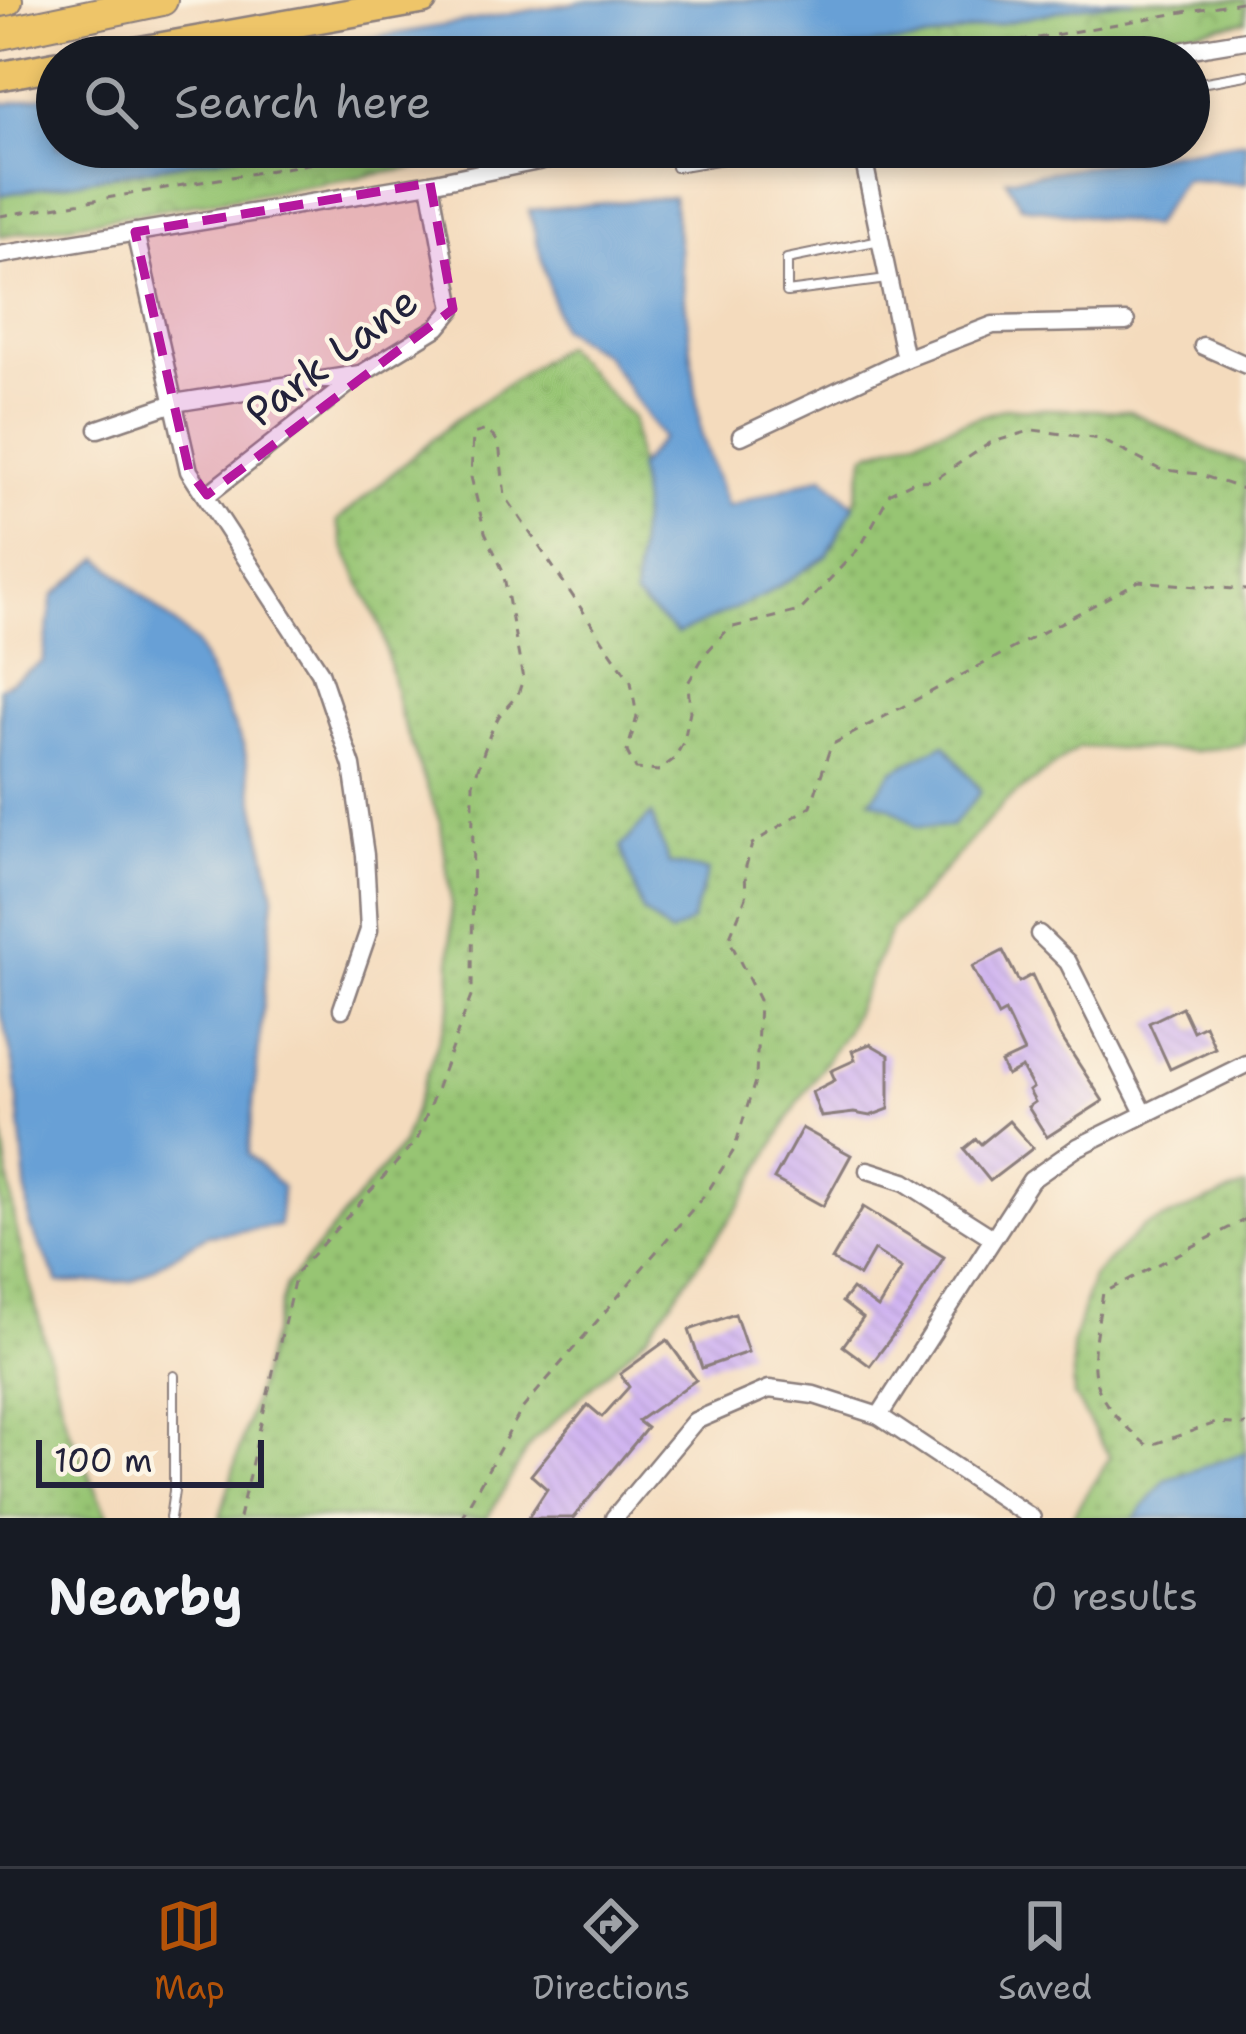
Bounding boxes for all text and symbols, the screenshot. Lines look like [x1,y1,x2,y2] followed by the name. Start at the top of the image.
[36,36,1210,168] search box
[78,69,144,135] icon: search
[174,72,431,132] text: Search here
[233,273,429,439] street label: Park Lane
[36,1434,264,1487] scale bar
[54,1438,153,1483] text: 100 m
[48,1562,243,1630] text: Nearby
[1031,1570,1198,1622] text: 0 results
[154,1893,225,2010] tab: Map
[533,1893,690,2010] tab: Directions
[998,1893,1092,2010] tab: Saved

